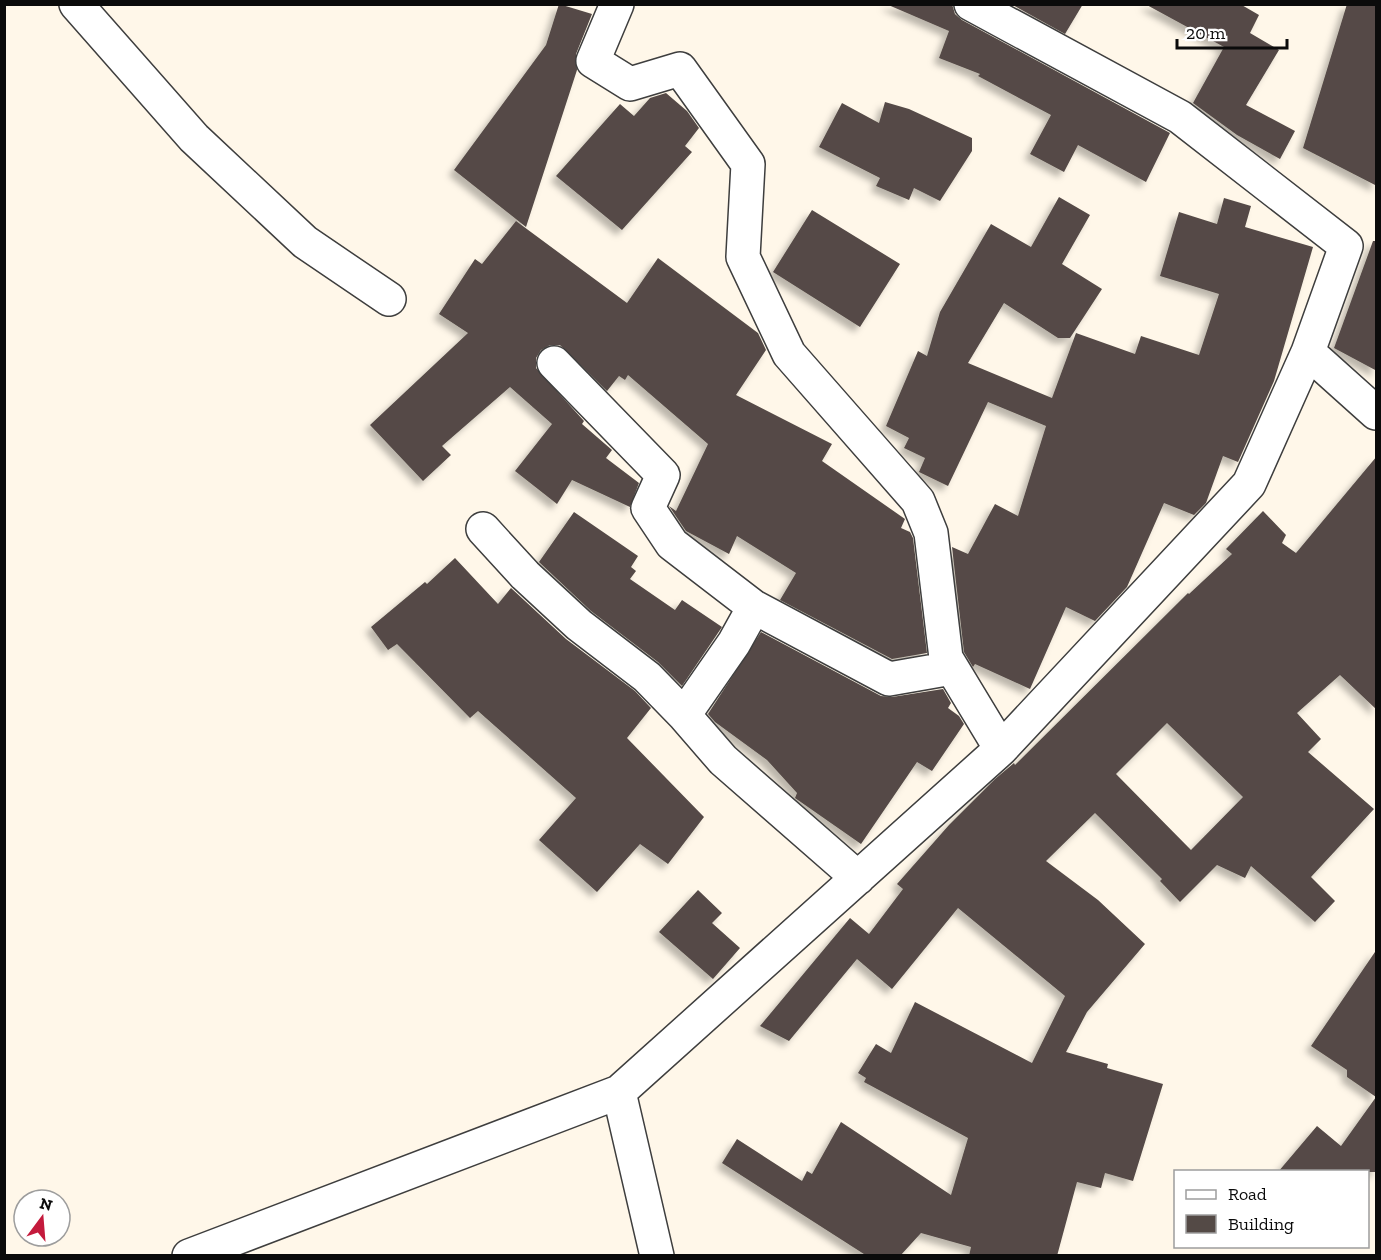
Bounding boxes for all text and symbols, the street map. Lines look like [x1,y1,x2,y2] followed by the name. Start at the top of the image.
[1177,12,1286,50] scale bar
[1186,22,1226,44] text: 20 m
[1174,1170,1369,1248] legend
[1228,1183,1267,1205] text: Road
[12,1188,72,1248] north arrow
[38,1193,54,1215] text: N
[1228,1213,1294,1235] text: Building

